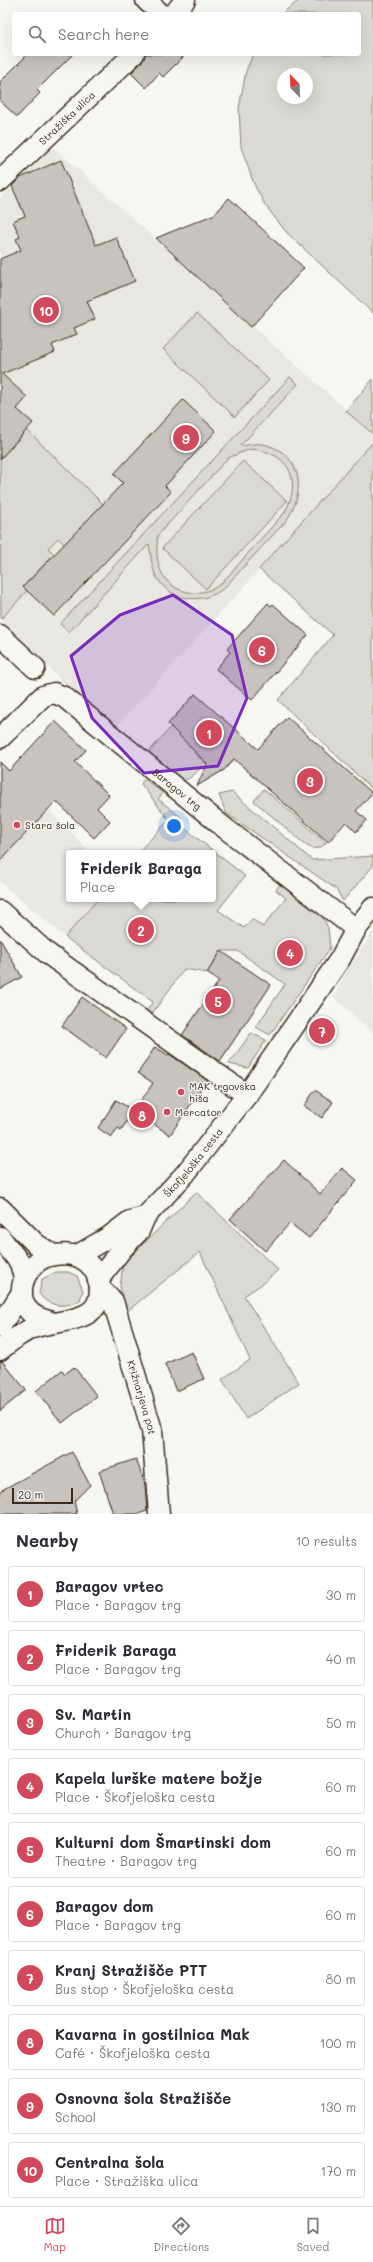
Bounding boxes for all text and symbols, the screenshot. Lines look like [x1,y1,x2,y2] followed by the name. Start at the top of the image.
[12,12,361,56] search box
[26,23,48,45] icon: search
[58,24,149,44] text: Search here
[277,68,313,104] north arrow
[36,88,98,148] street label: Stražiška ulica
[33,295,59,325] pin: 10
[173,423,199,453] pin: 9
[249,635,275,665] pin: 6
[196,718,222,748] pin: 1
[150,765,204,813] street label: Baragov trg
[297,766,323,796] pin: 3
[164,816,184,836] your location
[25,818,75,832] place label: Stara šola
[12,820,22,830] marker: Stara šola
[66,850,216,902] popup
[80,858,202,878] text: Friderik Baraga
[80,878,115,895] text: Place
[128,915,154,945] pin: 2
[277,938,303,968] pin: 4
[205,986,231,1016] pin: 5
[309,1016,335,1046] pin: 7
[189,1079,256,1105] place label: MAK trgovska hiša
[176,1087,186,1097] marker: MAK trgovska hiša
[129,1100,155,1130] pin: 8
[175,1105,222,1119] place label: Mercator
[162,1107,172,1117] marker: Mercator
[160,1125,226,1200] street label: Škofjeloška cesta
[124,1358,159,1435] street label: Križnarjeva pot
[12,1486,73,1505] scale bar
[18,1487,43,1502] text: 20 m
[16,1529,78,1551] text: Nearby
[296,1532,357,1549] text: 10 results
[55,1576,163,1596] text: Baragov vrtec
[27,1586,33,1603] text: 1
[326,1586,356,1603] text: 30 m
[55,1596,181,1613] text: Place · Baragov trg
[55,1640,177,1660] text: Friderik Baraga
[26,1650,34,1667] text: 2
[326,1650,356,1667] text: 40 m
[55,1660,181,1677] text: Place · Baragov trg
[55,1704,131,1724] text: Sv. Martin
[26,1714,34,1731] text: 3
[326,1714,356,1731] text: 50 m
[55,1724,191,1741] text: Church · Baragov trg
[55,1768,262,1788] text: Kapela lurške matere božje
[26,1778,34,1795] text: 4
[326,1778,356,1795] text: 60 m
[55,1788,216,1805] text: Place · Škofjeloška cesta
[55,1832,271,1852] text: Kulturni dom Šmartinski dom
[26,1842,34,1859] text: 5
[326,1842,356,1859] text: 60 m
[55,1852,197,1869] text: Theatre · Baragov trg
[55,1896,153,1916] text: Baragov dom
[26,1906,34,1923] text: 6
[326,1906,356,1923] text: 60 m
[55,1916,181,1933] text: Place · Baragov trg
[55,1960,207,1980] text: Kranj Stražišče PTT
[26,1970,34,1987] text: 7
[326,1970,356,1987] text: 80 m
[55,1980,234,1997] text: Bus stop · Škofjeloška cesta
[55,2024,250,2044] text: Kavarna in gostilnica Mak
[26,2034,34,2051] text: 8
[320,2034,356,2051] text: 100 m
[55,2044,211,2061] text: Café · Škofjeloška cesta
[55,2088,231,2108] text: Osnovna šola Stražišče
[26,2098,34,2115] text: 9
[320,2098,356,2115] text: 130 m
[55,2108,96,2125] text: School
[55,2152,165,2172] text: Centralna šola
[23,2162,37,2179] text: 10
[320,2162,356,2179] text: 170 m
[55,2172,198,2189] text: Place · Stražiška ulica
[44,2215,66,2254] tab: Map
[153,2215,209,2254] tab: Directions
[297,2215,329,2254] tab: Saved

